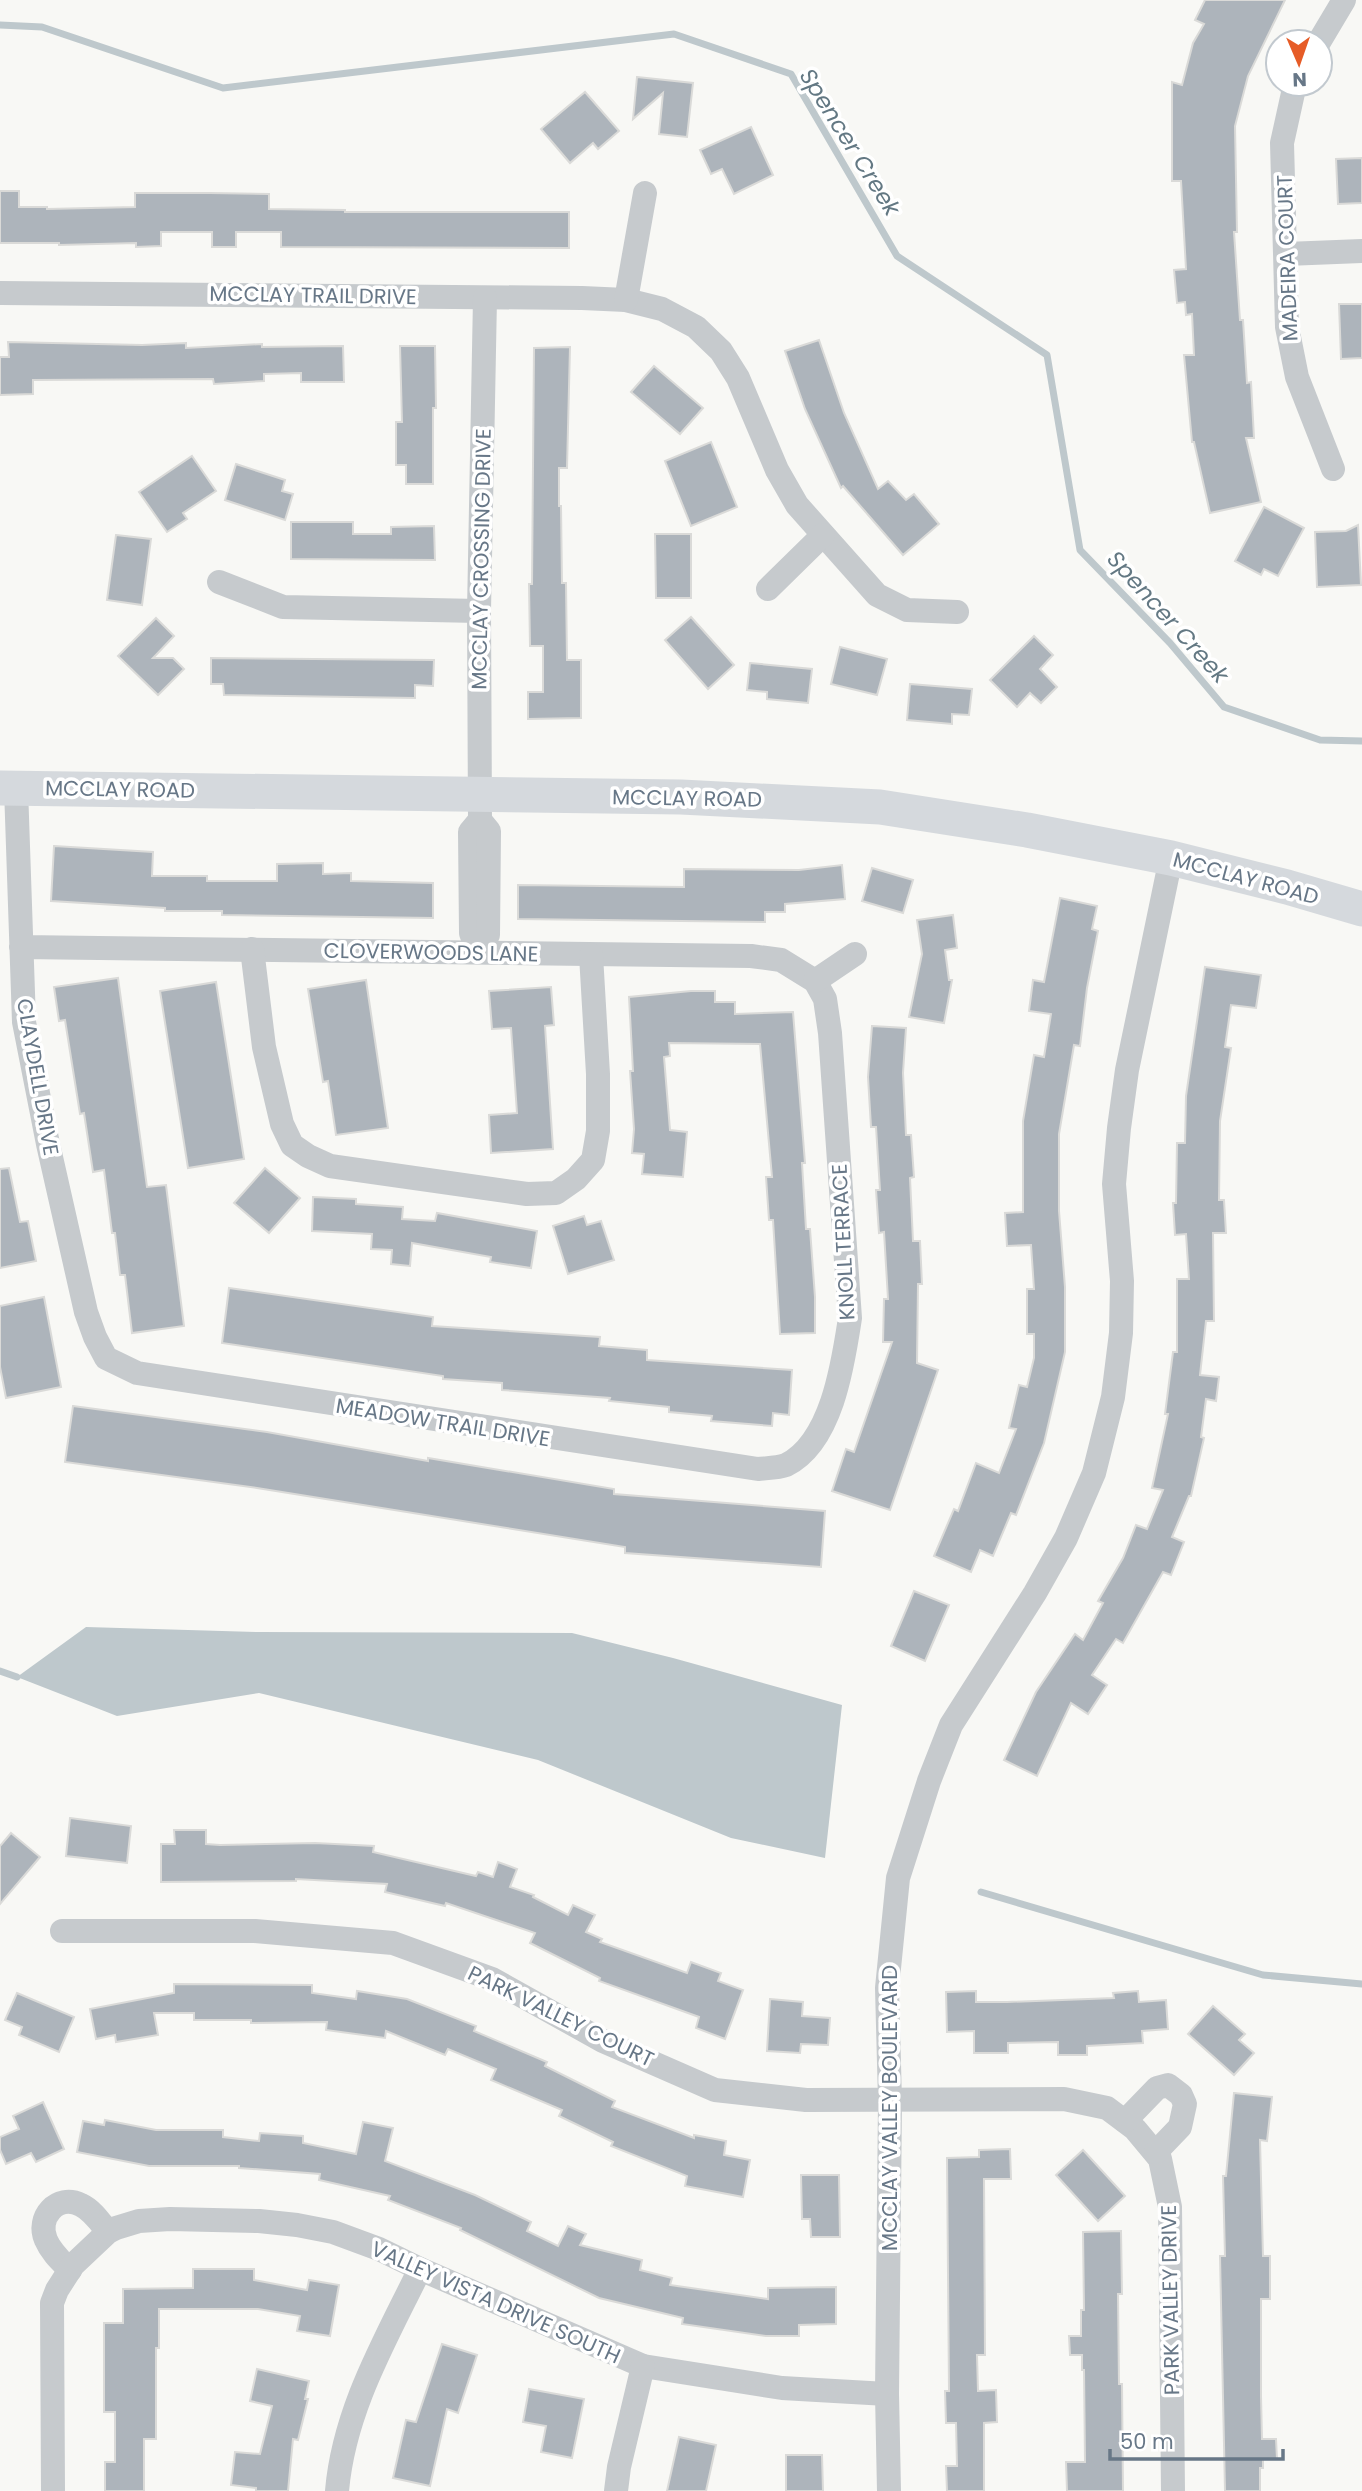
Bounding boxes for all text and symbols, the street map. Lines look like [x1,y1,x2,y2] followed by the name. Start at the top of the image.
[1264,28,1334,98] north arrow
[792,62,909,223] water label: Spencer Creek
[1292,66,1307,93] text: N
[1270,174,1304,342] street label: MADEIRA COURT
[209,279,417,311] street label: MCCLAY TRAIL DRIVE
[464,428,498,690] street label: MCCLAY CROSSING DRIVE
[1100,544,1237,691] water label: Spencer Creek
[45,773,195,805] street label: MCCLAY ROAD
[612,782,762,814] street label: MCCLAY ROAD
[1170,845,1322,911] street label: MCCLAY ROAD
[323,936,539,968] street label: CLOVERWOODS LANE
[10,996,66,1158] street label: CLAYDELL DRIVE
[824,1163,862,1321] street label: KNOLL TERRACE
[334,1391,552,1453] street label: MEADOW TRAIL DRIVE
[463,1958,659,2074] street label: PARK VALLEY COURT
[875,1965,904,2251] street label: MCCLAY VALLEY BOULEVARD
[1154,2205,1186,2395] street label: PARK VALLEY DRIVE
[367,2234,625,2370] street label: VALLEY VISTA DRIVE SOUTH
[1110,2418,1283,2462] scale bar
[1120,2427,1174,2456] text: 50 m

